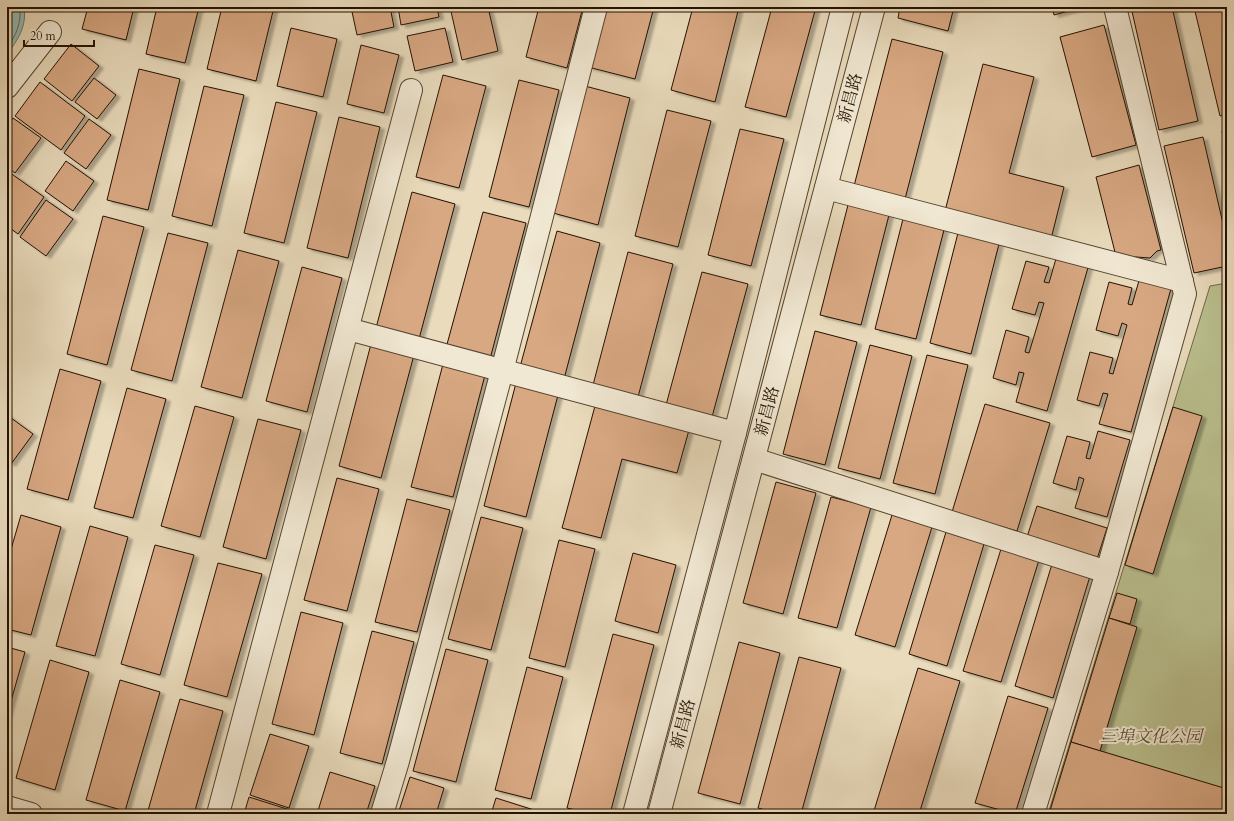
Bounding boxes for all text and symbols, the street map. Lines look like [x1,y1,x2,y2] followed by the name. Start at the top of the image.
[24,22,94,48] scale bar
[30,28,57,44] text: 20 m
[832,70,868,126] street label: 新昌路
[749,383,785,439] street label: 新昌路
[665,696,701,752] street label: 新昌路
[1100,725,1205,748] park label: 三埠文化公园

